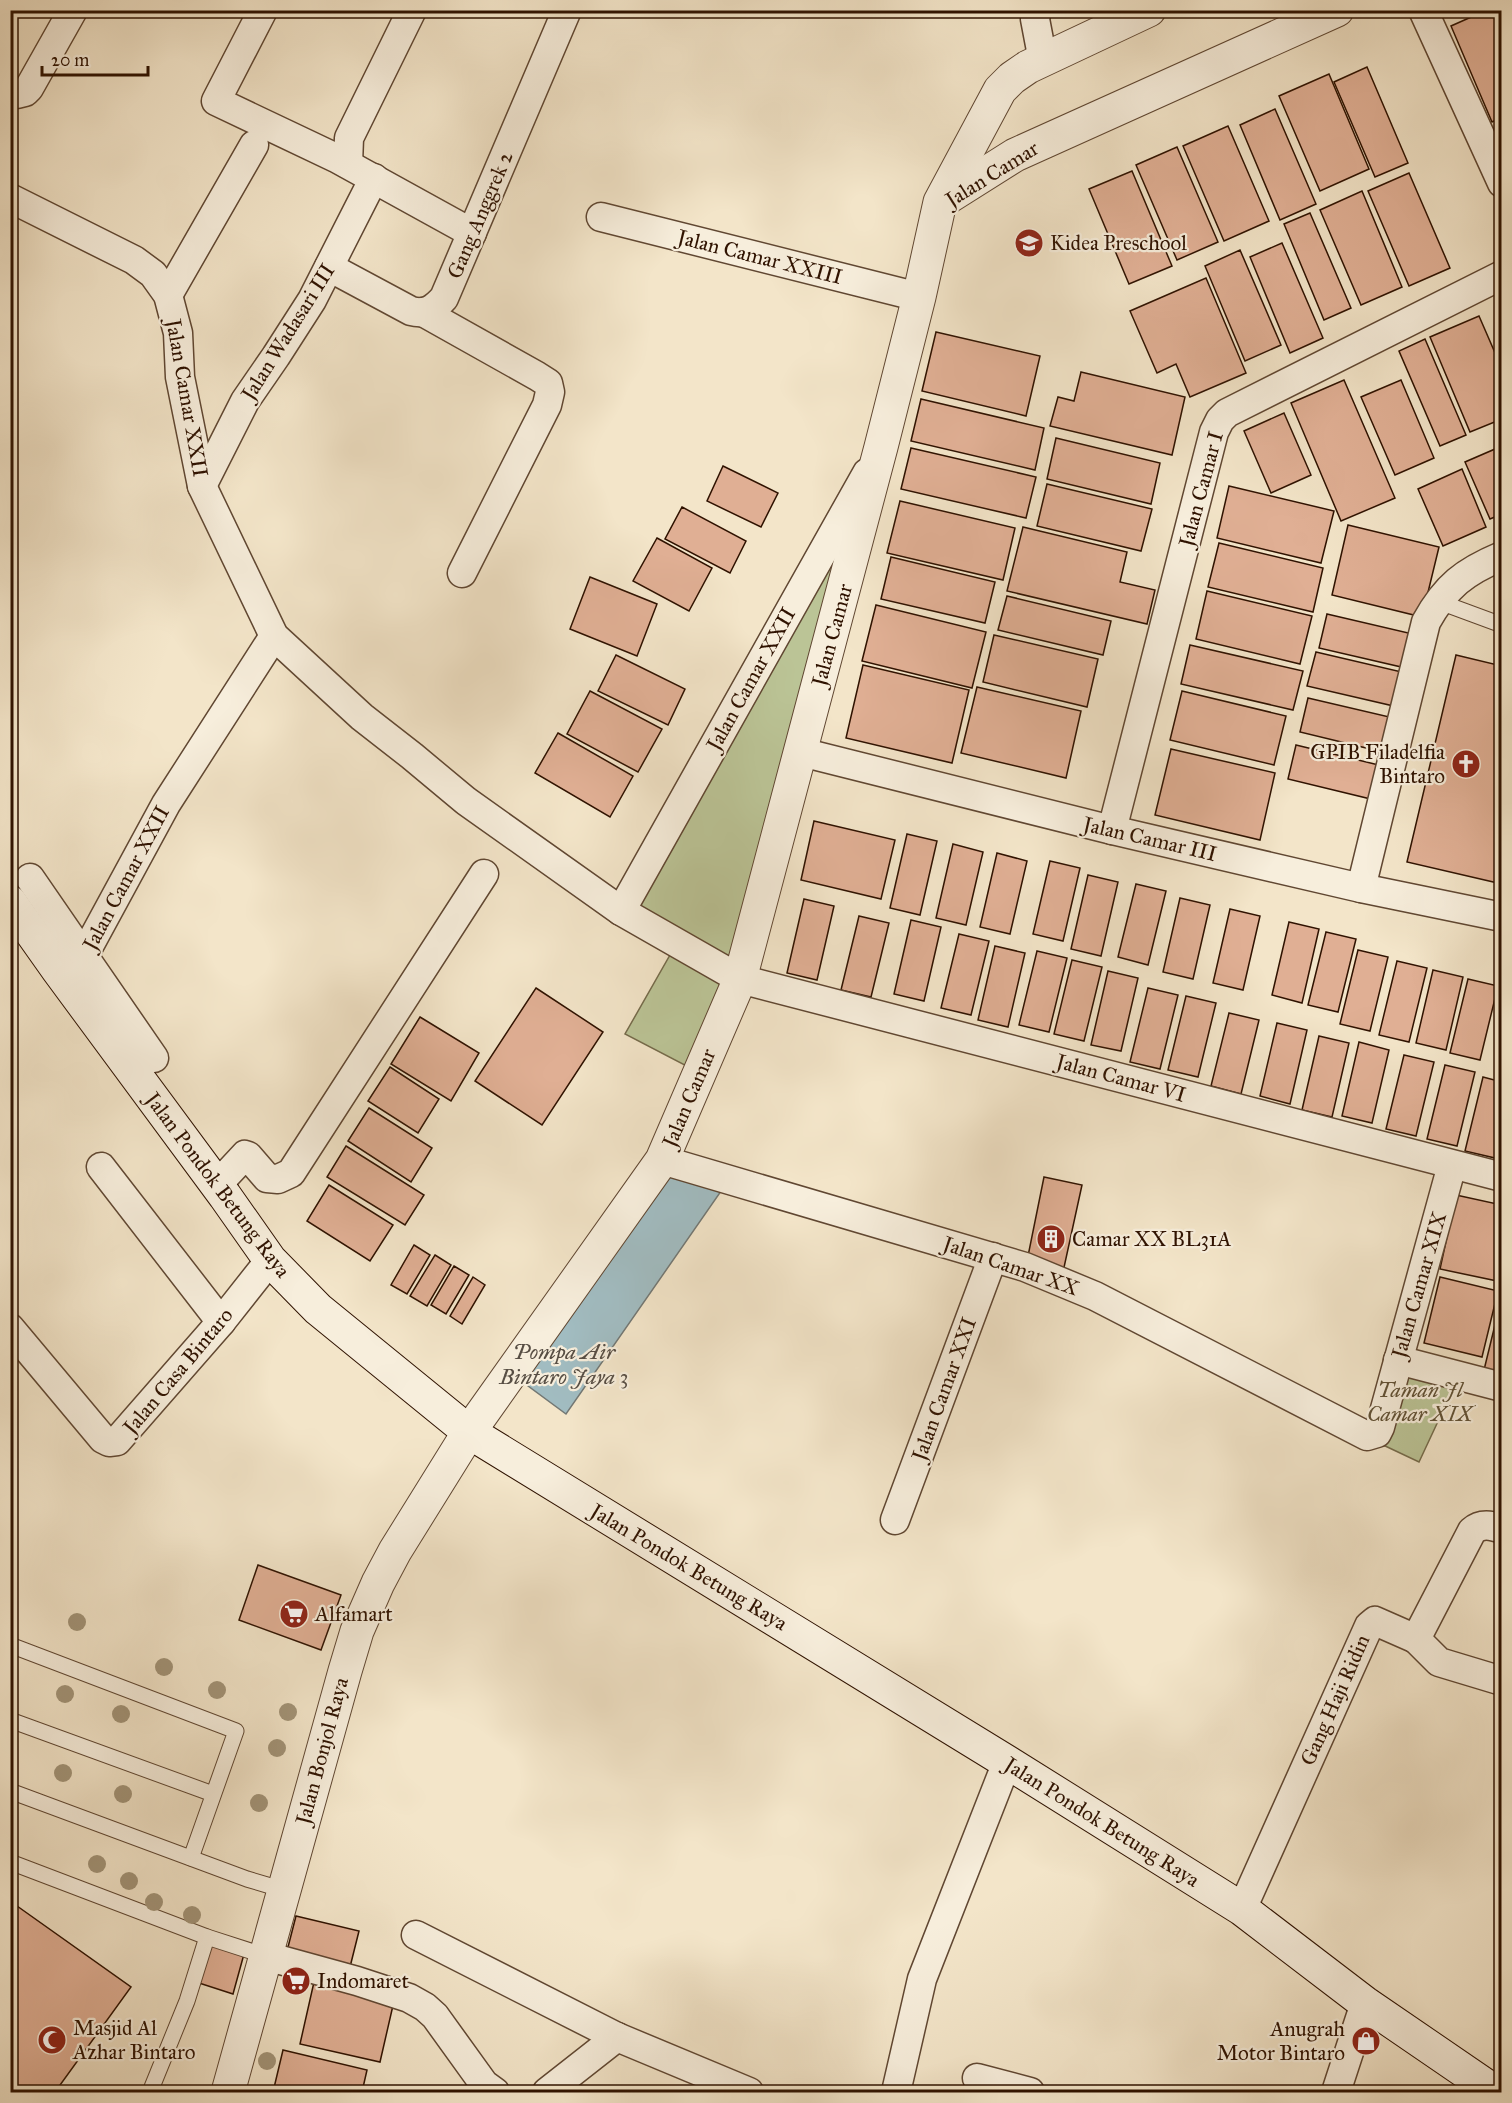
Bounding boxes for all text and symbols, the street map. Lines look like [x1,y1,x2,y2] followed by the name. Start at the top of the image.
[42,39,148,77] scale bar
[51,49,89,71] text: 20 m
[939,135,1043,214] street label: Jalan Camar
[441,147,519,283] street label: Gang Anggrek 2
[673,223,845,290] street label: Jalan Camar XXIII
[1013,227,1045,259] school or university icon: Kidea Preschool
[1050,230,1187,256] place label: Kidea Preschool
[235,259,340,407] street label: Jalan Wadasari III
[160,315,214,479] street label: Jalan Camar XXII
[1173,428,1229,551] street label: Jalan Camar I
[805,581,858,691] street label: Jalan Camar
[700,603,801,757] street label: Jalan Camar XXII
[1310,739,1445,789] place label: GPIB Filadelfia Bintaro
[1450,748,1482,780] church icon: GPIB Filadelfia Bintaro
[76,801,175,956] street label: Jalan Camar XXII
[1079,811,1219,867] street label: Jalan Camar III
[656,1045,722,1153] street label: Jalan Camar
[1051,1048,1189,1108] street label: Jalan Camar VI
[139,1086,296,1283] street label: Jalan Pondok Betung Raya
[1385,1209,1452,1363] street label: Jalan Camar XIX
[1035,1223,1067,1255] building icon: Camar XX BL31A
[1072,1226,1231,1252] place label: Camar XX BL31A
[938,1230,1082,1301] street label: Jalan Camar XX
[116,1302,239,1441] street label: Jalan Casa Bintaro
[905,1314,982,1466] street label: Jalan Camar XXI
[498,1338,629,1390] water label: Pompa Air Bintaro Jaya 3
[1367,1377,1476,1427] park label: Taman Jl Camar XIX
[584,1497,792,1636] street label: Jalan Pondok Betung Raya
[278,1598,310,1630] supermarket icon: Alfamart
[314,1601,393,1627] place label: Alfamart
[1295,1631,1375,1769] street label: Gang Haji Ridin
[289,1674,354,1829] street label: Jalan Bonjol Raya
[998,1750,1205,1893] street label: Jalan Pondok Betung Raya
[280,1965,312,1997] supermarket icon: Indomaret
[317,1968,410,1994] place label: Indomaret
[72,2015,196,2065] place label: Masjid Al Azhar Bintaro
[1217,2016,1345,2066] place label: Anugrah Motor Bintaro
[36,2024,68,2056] mosque icon: Masjid Al Azhar Bintaro
[1350,2025,1382,2057] shop icon: Anugrah Motor Bintaro

